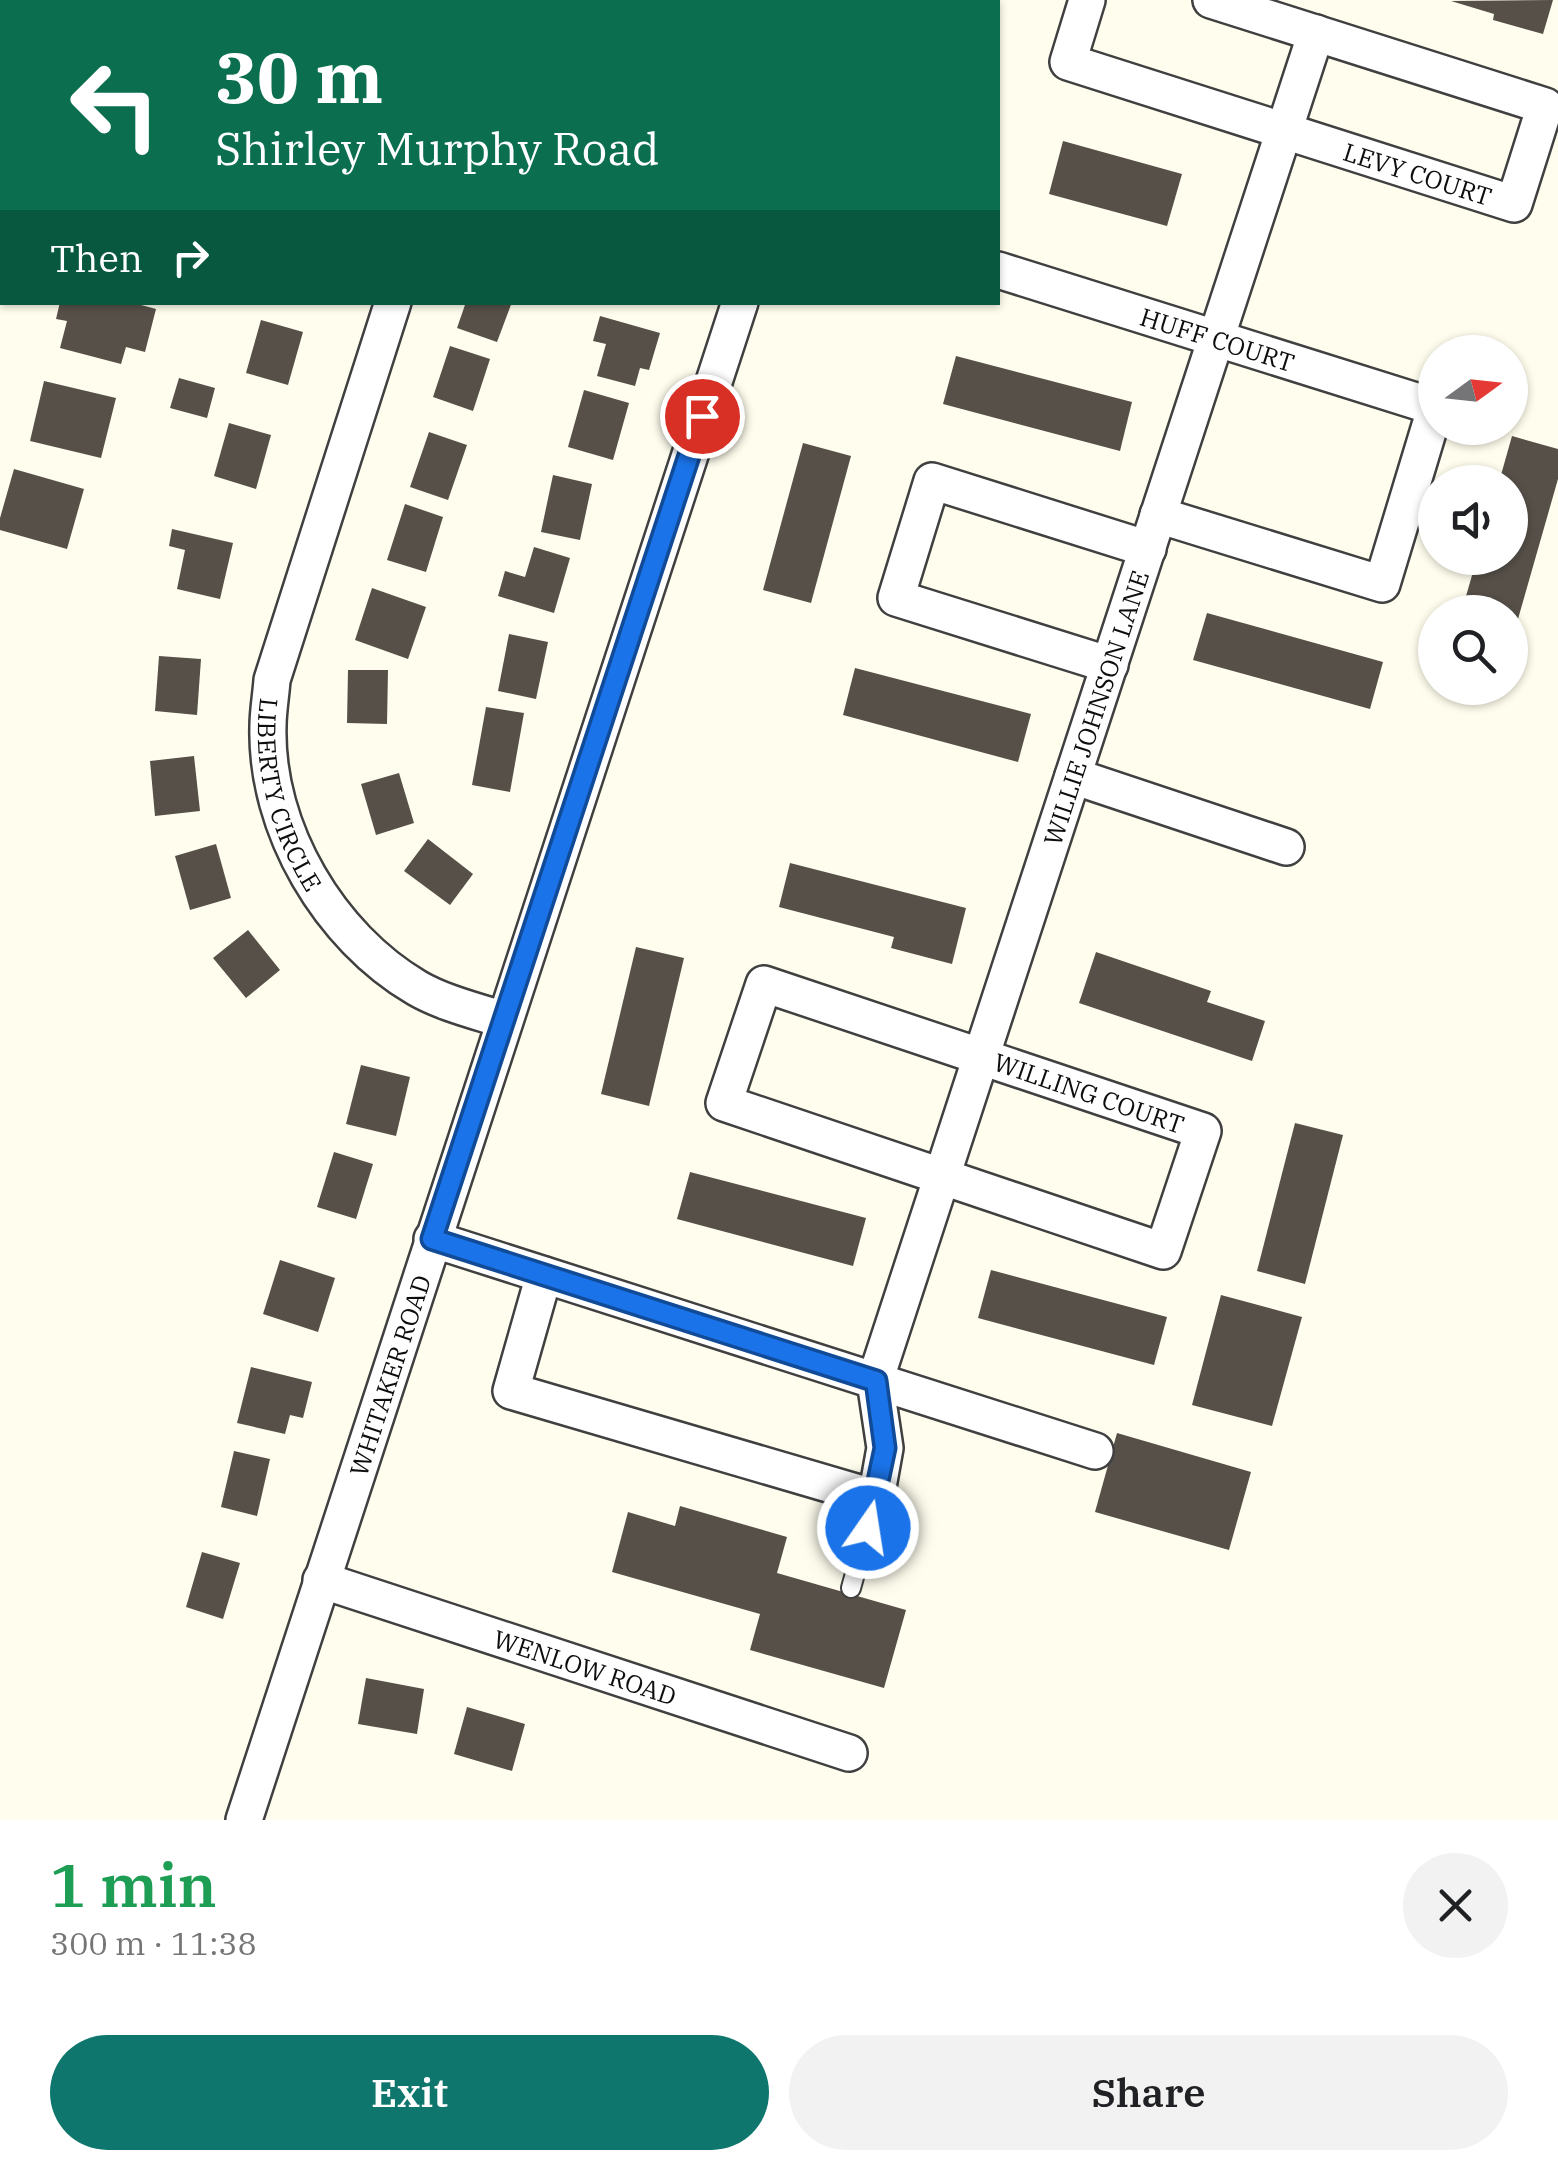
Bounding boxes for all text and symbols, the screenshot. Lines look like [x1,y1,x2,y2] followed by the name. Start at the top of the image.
[215,31,383,122] text: 30 m
[50,40,180,170] icon: left
[215,119,659,177] text: Shirley Murphy Road
[1340,134,1496,212] street label: LEVY COURT
[163,230,218,285] icon: right
[50,233,143,282] text: Then
[1136,299,1299,378] street label: HUFF COURT
[1418,335,1528,445] north arrow
[1418,335,1528,705] map controls
[660,374,745,459] pin
[675,389,730,444] icon: arrive
[1418,465,1528,575] button: sound
[1035,566,1156,849] street label: WILLIE JOHNSON LANE
[1418,595,1528,705] button: search
[251,697,330,897] street label: LIBERTY CIRCLE
[989,1045,1189,1141] street label: WILLING COURT
[341,1270,438,1480] street label: WHITAKER ROAD
[816,1476,920,1580] position arrow
[490,1621,681,1712] street label: WENLOW ROAD
[50,1845,217,1924] text: 1 min
[1403,1853,1508,1958] button: close
[50,1922,257,1964] text: 300 m · 11:38
[50,2035,769,2150] button: Exit
[789,2035,1508,2150] button: Share

